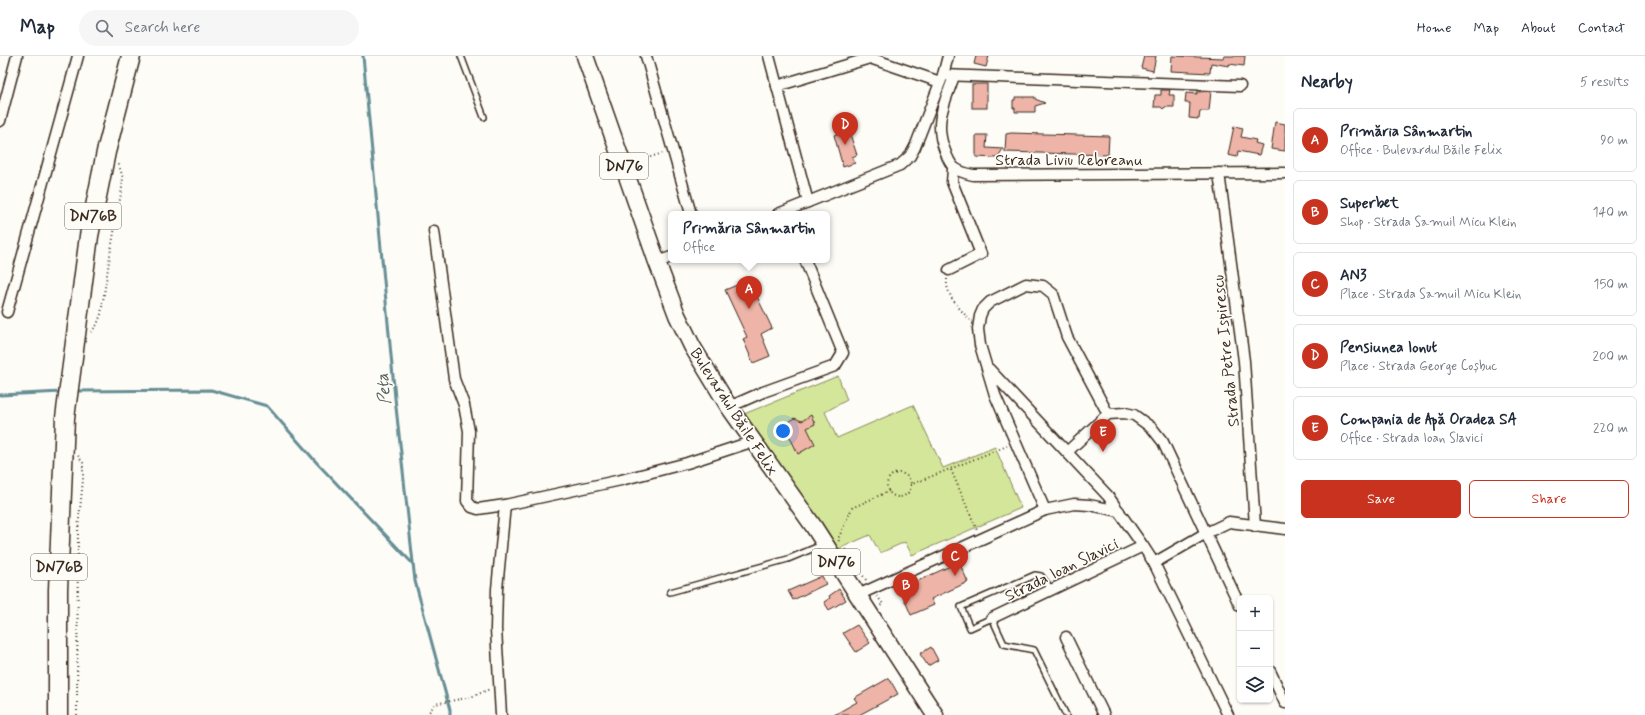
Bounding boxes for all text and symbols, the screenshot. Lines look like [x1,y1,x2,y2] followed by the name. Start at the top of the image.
[79,10,359,46] search box
[20,15,55,40] text: Map
[93,17,115,39] icon: search
[125,18,200,38] text: Search here
[1417,19,1451,37] text: Home
[1473,19,1499,37] text: Map
[1521,19,1556,37] text: About
[1578,19,1625,37] text: Contact
[1301,71,1353,93] text: Nearby
[1580,74,1629,91] text: 5 results
[832,112,858,145] pin: D
[1340,122,1472,142] text: Primăria Sânmartin
[1311,132,1319,149] text: A
[1600,132,1628,149] text: 90 m
[1340,142,1502,159] text: Office · Bulevardul Băile Felix
[995,150,1143,171] street label: Strada Liviu Rebreanu
[600,153,648,179] road number: DN76
[1340,194,1399,214] text: Superbet
[65,203,121,229] road number: DN76B
[1311,204,1319,221] text: B
[1593,204,1628,221] text: 140 m
[668,211,830,263] popup
[1340,214,1517,231] text: Shop · Strada Samuil Micu Klein
[683,219,815,239] text: Primăria Sânmartin
[683,239,715,256] text: Office
[1340,266,1367,286] text: AN3
[1208,274,1245,428] street label: Strada Petre Ispirescu
[736,276,762,309] pin: A
[1310,276,1320,293] text: C
[1594,276,1628,293] text: 150 m
[1340,286,1521,303] text: Place · Strada Samuil Micu Klein
[1340,338,1437,358] text: Pensiunea Ionut
[685,344,783,479] street label: Bulevardul Băile Felix
[1311,348,1319,365] text: D
[1593,348,1628,365] text: 200 m
[1340,358,1497,375] text: Place · Strada George Coșbuc
[371,372,397,406] water label: Peța
[1340,410,1517,430] text: Compania de Apă Oradea SA
[1090,419,1116,452] pin: E
[1311,420,1319,437] text: E
[1593,420,1628,437] text: 220 m
[773,421,793,441] your location
[1340,430,1483,447] text: Office · Strada Ioan Slavici
[1301,480,1461,518] button: Save
[1469,480,1629,518] button: Share
[1001,534,1122,607] street label: Strada Ioan Slavici
[942,543,968,576] pin: C
[812,549,860,575] road number: DN76
[31,554,87,580] road number: DN76B
[893,572,919,605] pin: B
[1237,595,1273,703] map controls
[1237,595,1273,631] button: +
[1237,631,1273,667] button: −
[1237,667,1273,703] button: layers

